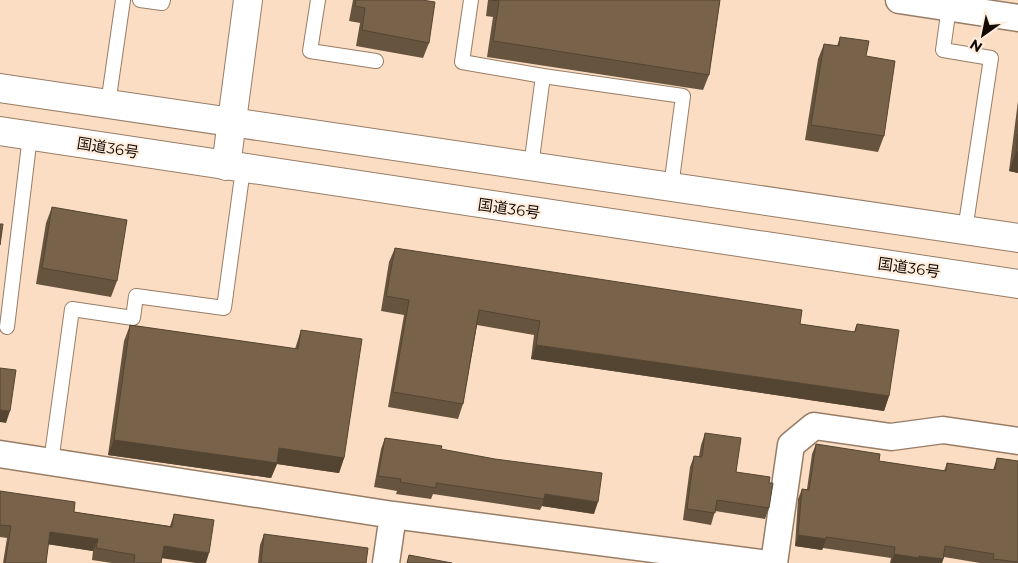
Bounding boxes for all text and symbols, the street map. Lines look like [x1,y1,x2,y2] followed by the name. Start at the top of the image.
[958,10,1008,60] north arrow
[966,35,986,57] text: N
[76,133,140,162] street label: 国道36号
[477,195,541,222] street label: 国道36号
[877,254,941,281] street label: 国道36号

